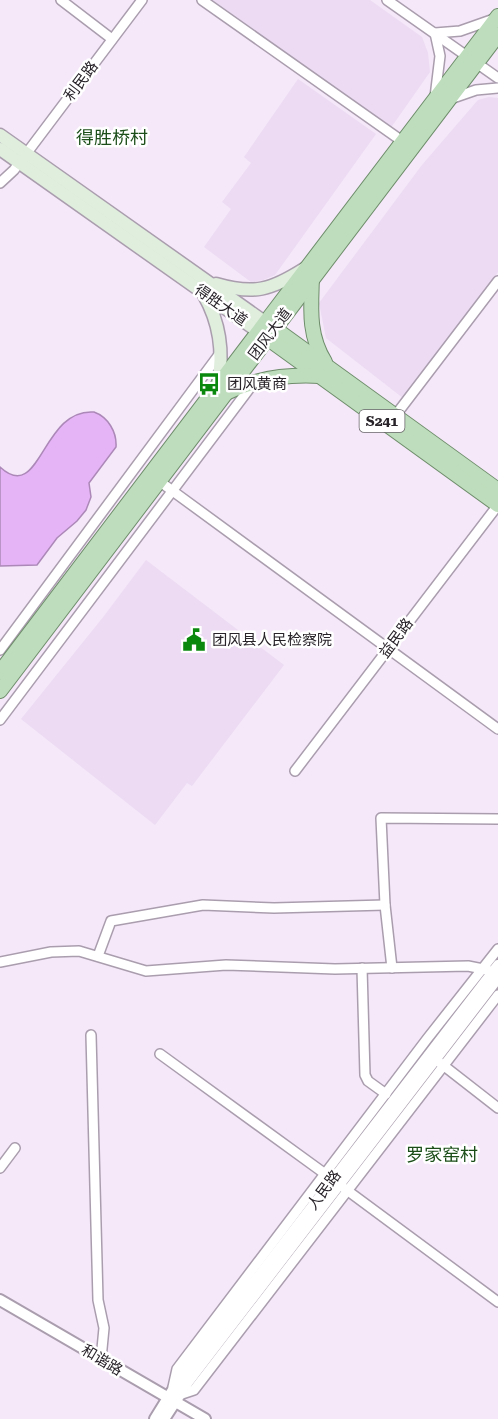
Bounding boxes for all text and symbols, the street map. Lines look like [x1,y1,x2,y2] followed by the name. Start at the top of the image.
[60,58,102,104] street label: 利民路
[76,127,148,148] district label: 得胜桥村
[191,280,251,330] street label: 得胜大道
[245,305,295,363] street label: 团风大道
[196,371,222,397] bus stop icon: 团风黄商
[227,375,287,393] place label: 团风黄商
[360,410,404,432] road number: S241
[375,615,417,661] street label: 益民路
[181,627,207,653] public building icon: 团风县人民检察院
[212,631,332,649] place label: 团风县人民检察院
[406,1144,478,1165] district label: 罗家窑村
[303,1167,345,1213] street label: 人民路
[78,1341,126,1379] street label: 和谐路

